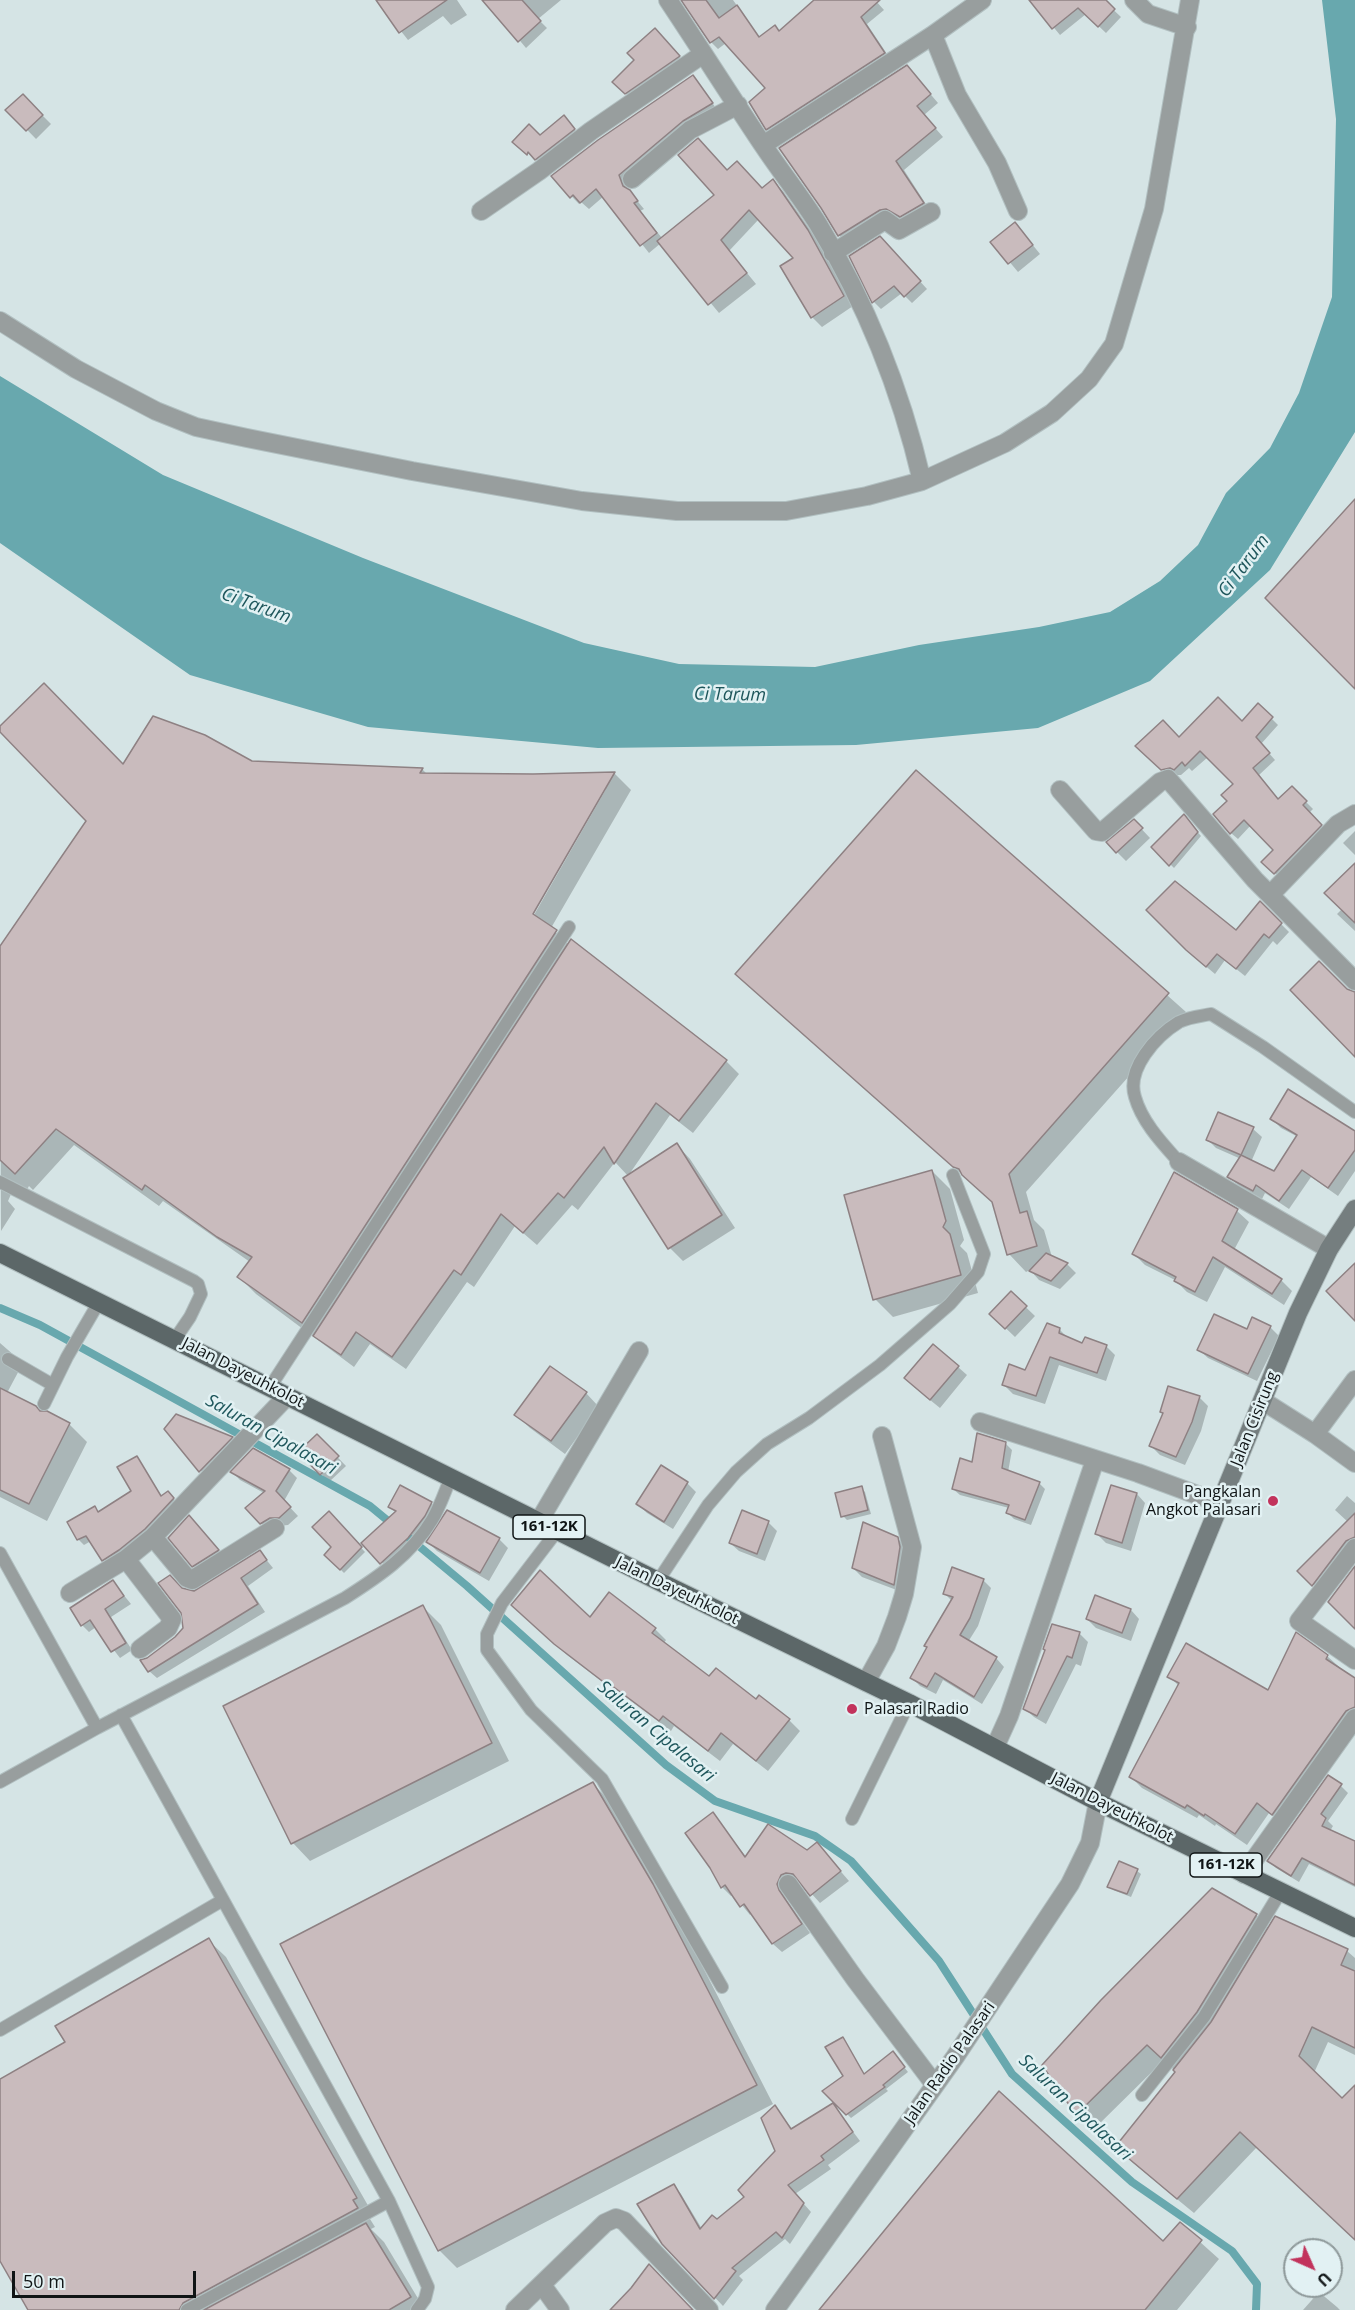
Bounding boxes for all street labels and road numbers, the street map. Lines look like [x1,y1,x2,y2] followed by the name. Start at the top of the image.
[179,1334,307,1412] street label: Jalan Dayeuhkolot
[1227,1369,1283,1469] street label: Jalan Cisirung
[513,1515,585,1539] road number: 161-12K
[612,1553,742,1629] street label: Jalan Dayeuhkolot
[1048,1769,1176,1847] street label: Jalan Dayeuhkolot
[1190,1853,1262,1877] road number: 161-12K
[901,1998,999,2128] street label: Jalan Radio Palasari

